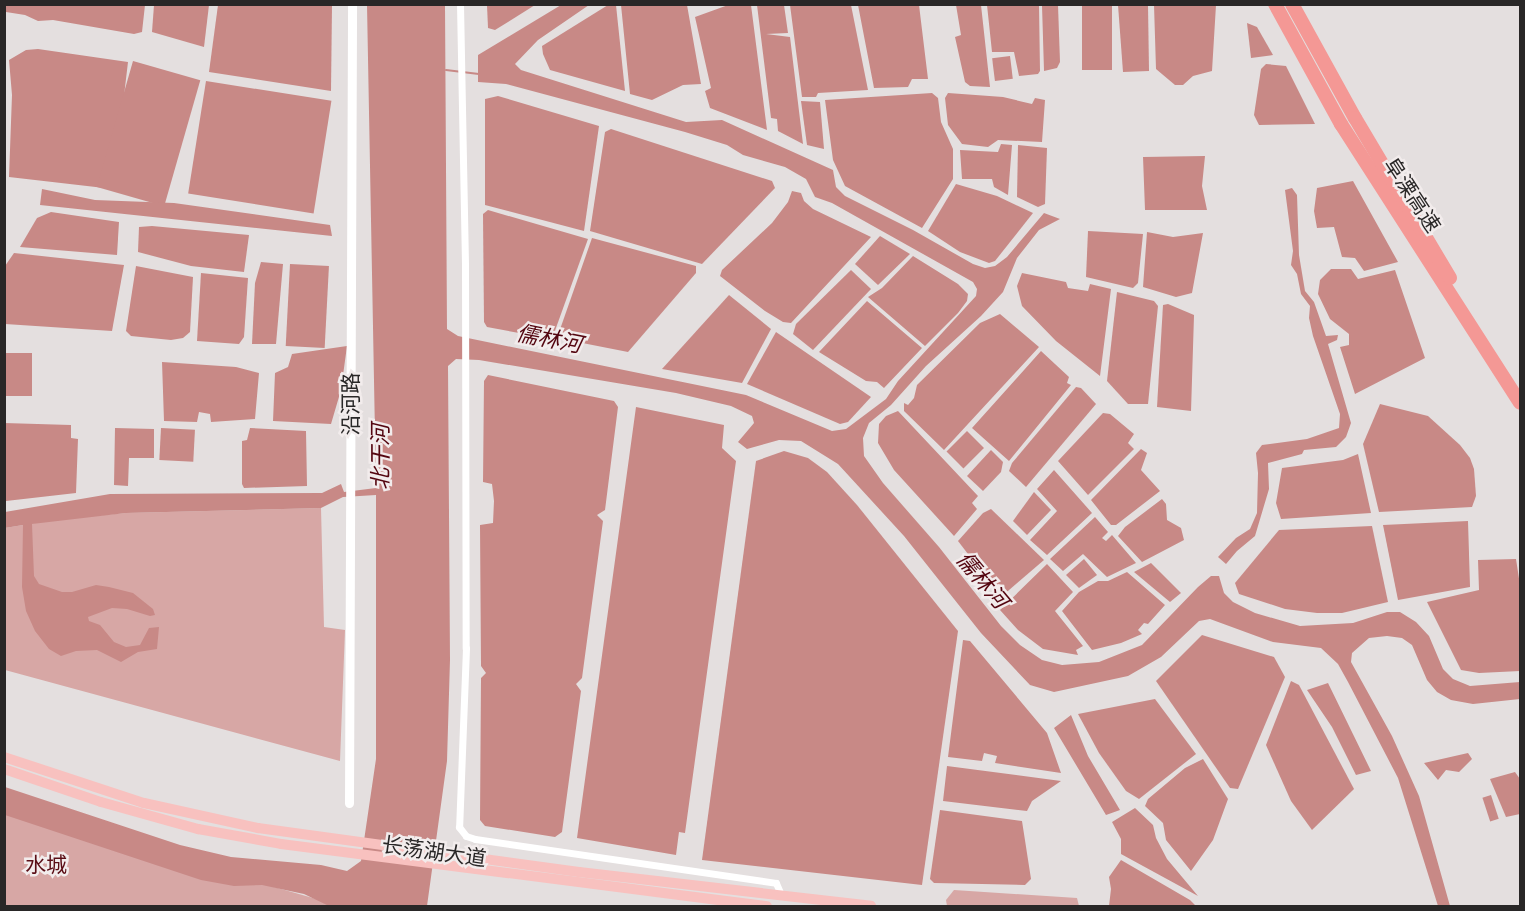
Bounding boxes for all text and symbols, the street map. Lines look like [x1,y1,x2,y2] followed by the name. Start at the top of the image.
[1379,153,1445,237] street label: 阜溧高速
[514,320,584,358] water label: 儒林河
[338,373,364,435] street label: 沿河路
[368,424,394,490] water label: 北干河
[951,546,1013,614] water label: 儒林河
[380,832,488,872] street label: 长荡湖大道
[25,852,67,878] park label: 水城

